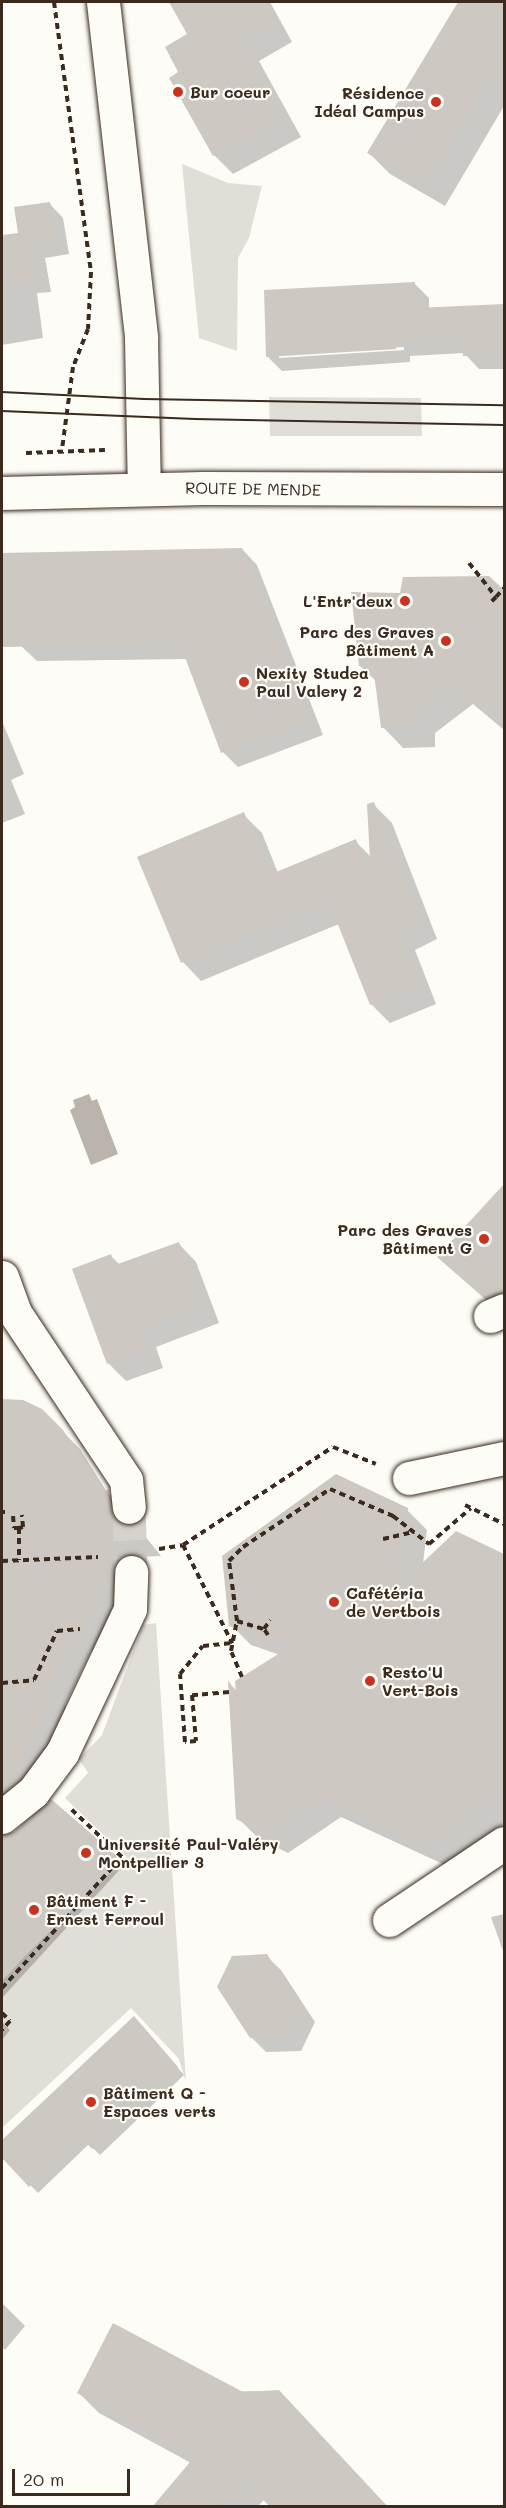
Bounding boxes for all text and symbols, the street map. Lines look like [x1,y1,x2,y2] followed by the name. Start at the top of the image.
[190,82,270,102] place label: Bur coeur
[315,83,424,121] place label: Résidence Idéal Campus
[171,85,185,99] marker: Bur coeur
[429,95,443,109] marker: Résidence Idéal Campus
[185,478,321,500] street label: ROUTE DE MENDE
[303,591,393,611] place label: L'Entr'deux
[398,594,412,608] marker: L'Entr'deux
[299,622,434,660] place label: Parc des Graves Bâtiment A
[439,634,453,648] marker: Parc des Graves Bâtiment A
[256,663,369,701] place label: Nexity Studea Paul Valery 2
[237,675,251,689] marker: Nexity Studea Paul Valery 2
[337,1220,472,1258] place label: Parc des Graves Bâtiment G
[477,1232,491,1246] marker: Parc des Graves Bâtiment G
[346,1583,440,1621] place label: Cafétéria de Vertbois
[327,1595,341,1609] marker: Cafétéria de Vertbois
[382,1662,458,1700] place label: Resto'U Vert-Bois
[363,1674,377,1688] marker: Resto'U Vert-Bois
[98,1834,279,1872] place label: Université Paul-Valéry Montpellier 3
[79,1846,93,1860] marker: Université Paul-Valéry Montpellier 3
[46,1891,164,1929] place label: Bâtiment F - Ernest Ferroul
[27,1903,41,1917] marker: Bâtiment F - Ernest Ferroul
[103,2083,216,2121] place label: Bâtiment Q - Espaces verts
[84,2095,98,2109] marker: Bâtiment Q - Espaces verts
[15,2457,134,2495] scale bar
[23,2467,64,2491] text: 20 m

